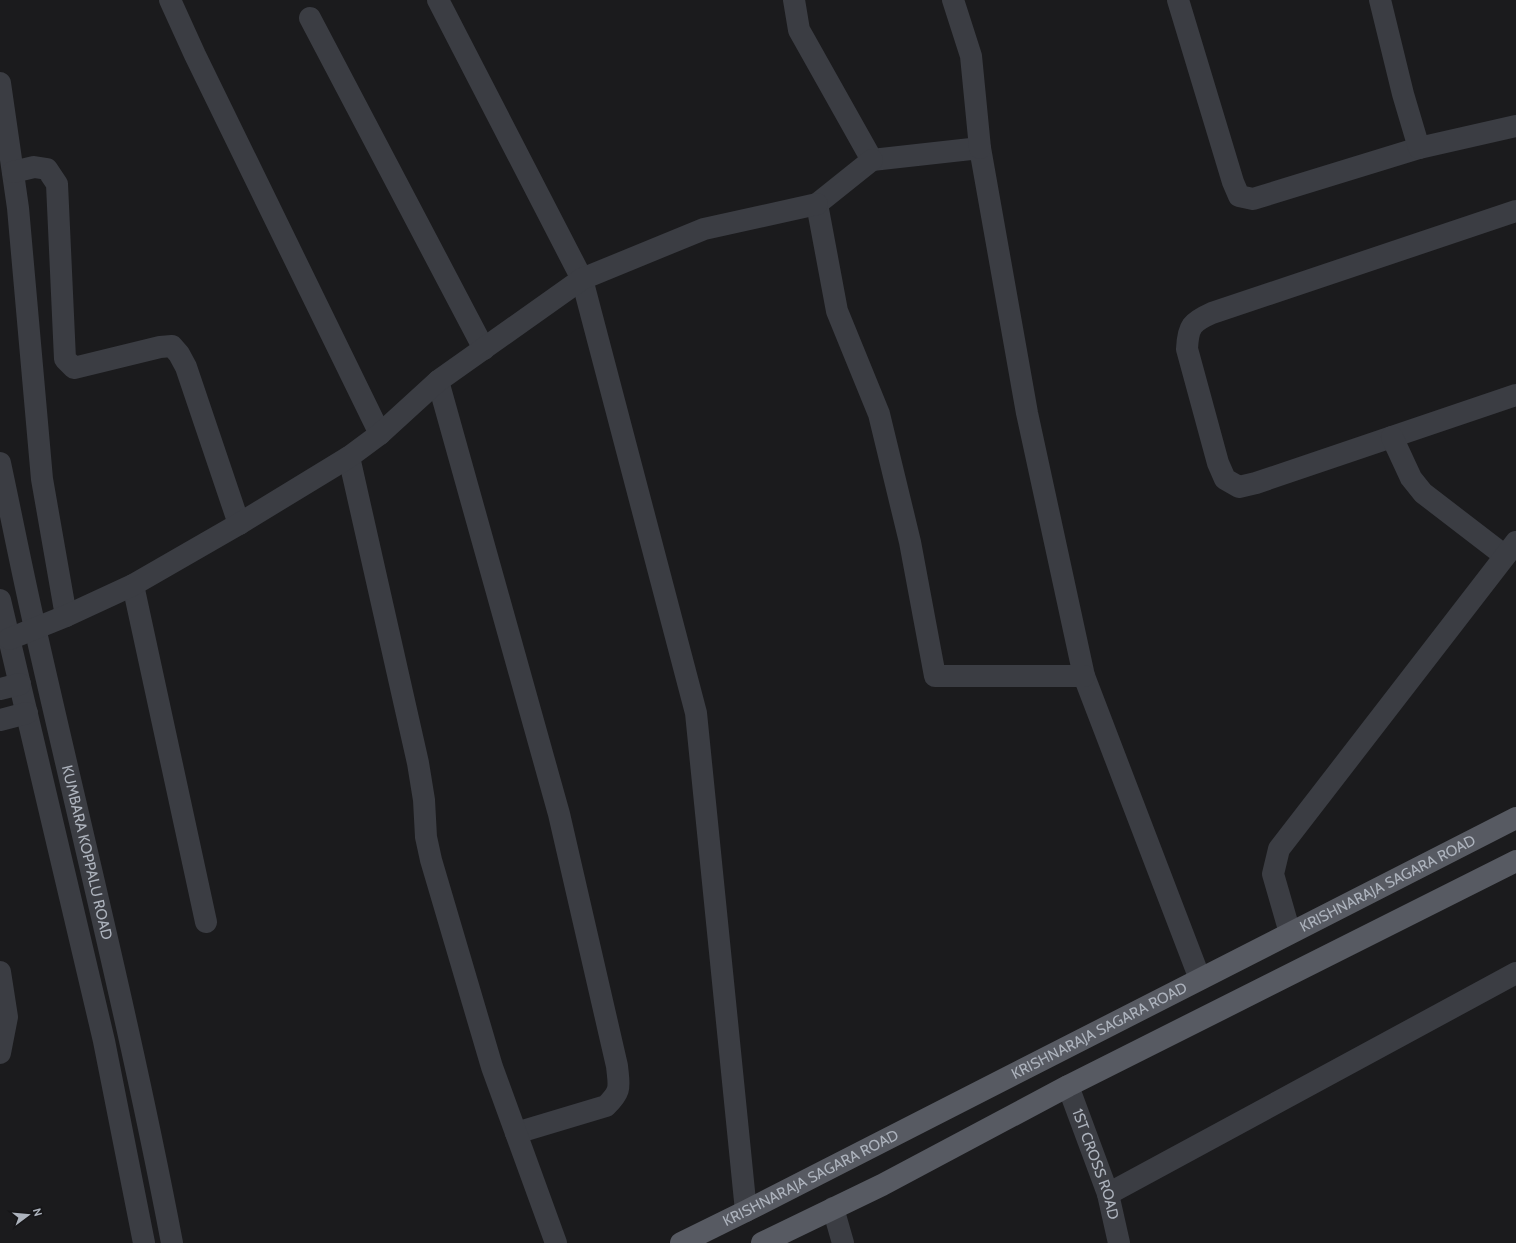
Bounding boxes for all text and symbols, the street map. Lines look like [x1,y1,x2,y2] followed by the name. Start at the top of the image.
[58,763,116,942] street label: KUMBARA KOPPALU ROAD
[1297,831,1479,936] street label: KRISHNARAJA SAGARA ROAD
[1008,978,1190,1083] street label: KRISHNARAJA SAGARA ROAD
[1068,1106,1123,1221] street label: 1ST CROSS ROAD
[720,1126,902,1230] street label: KRISHNARAJA SAGARA ROAD
[8,1195,48,1235] north arrow
[30,1207,45,1218] text: N

